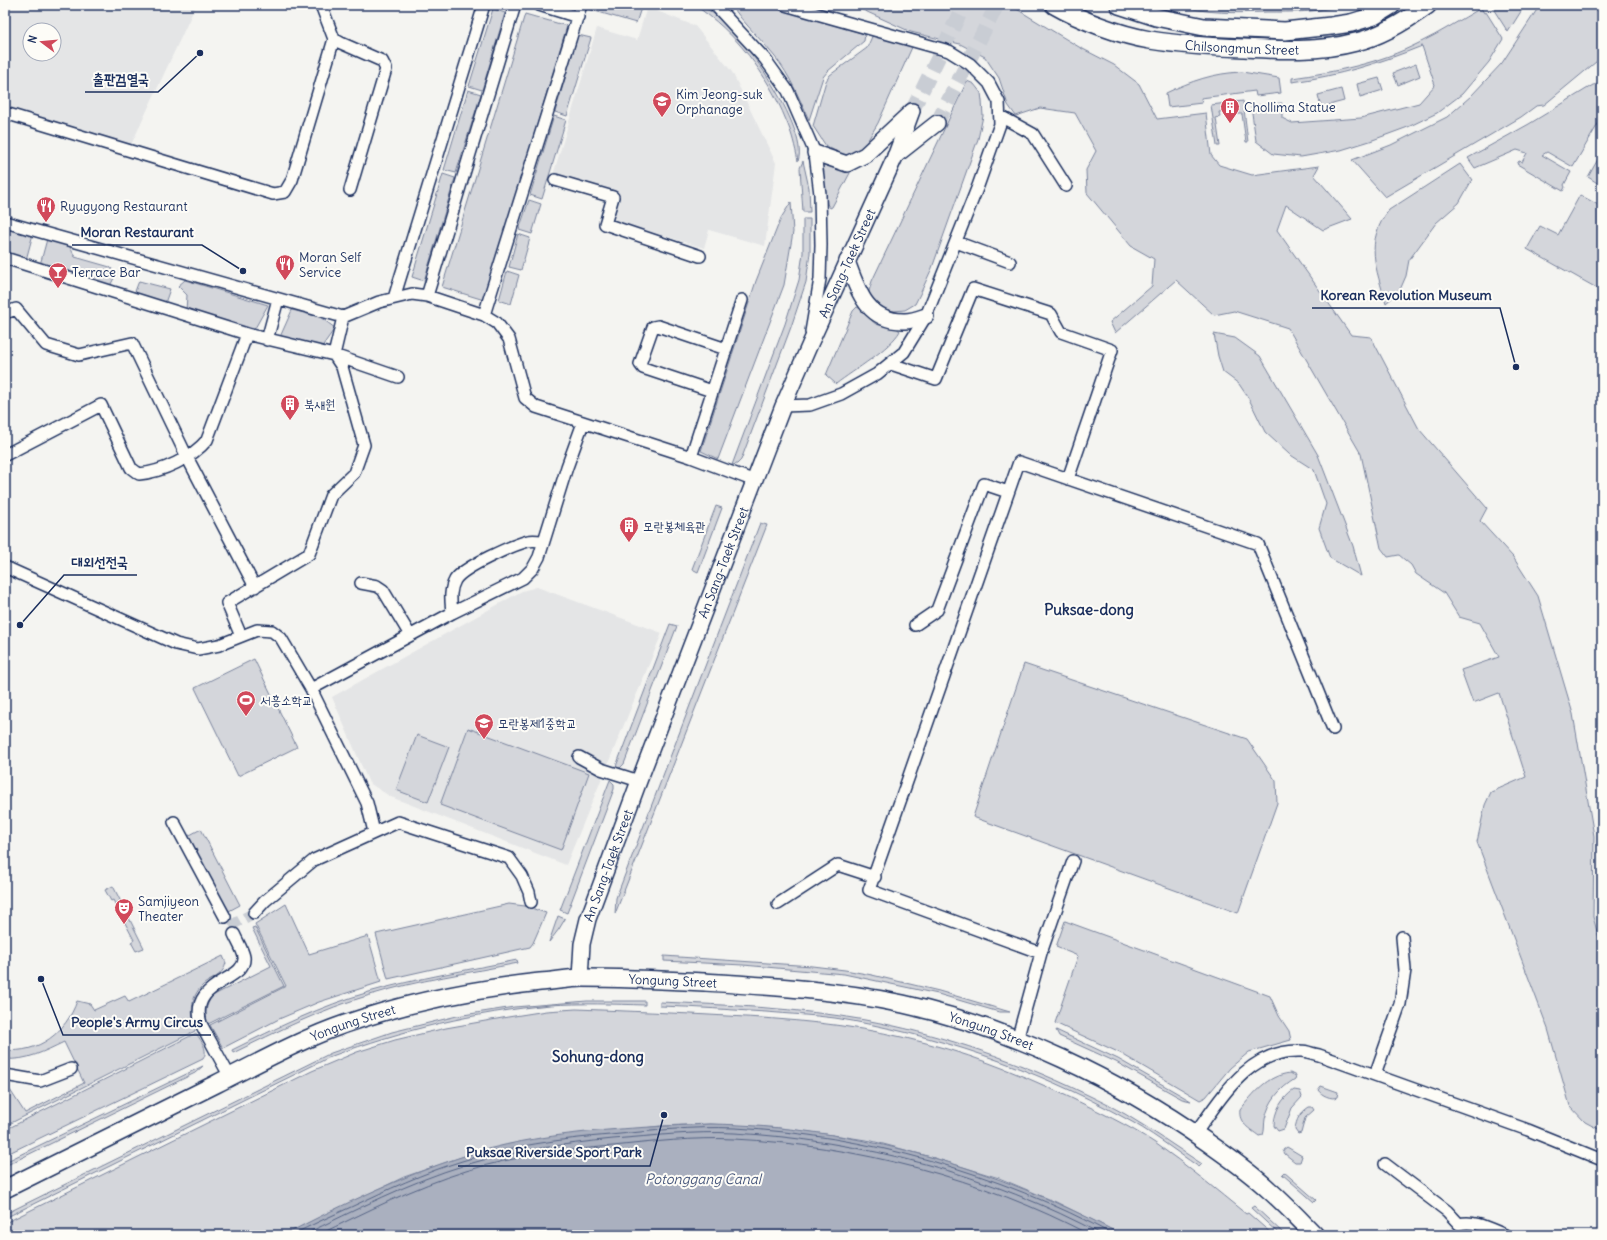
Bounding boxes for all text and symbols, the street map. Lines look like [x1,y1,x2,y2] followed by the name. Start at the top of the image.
[22,22,62,62] north arrow
[25,34,40,45] text: N
[1184,36,1300,59] street label: Chilsongmun Street
[85,66,158,92] callout: 출판검열국
[93,70,149,88] text: 출판검열국
[676,86,763,118] place label: Kim Jeong-suk Orphanage
[651,90,673,118] school or university icon: Kim Jeong-suk Orphanage
[1219,96,1241,124] building icon: Chollima Statue
[1244,99,1336,116] place label: Chollima Statue
[35,195,57,223] restaurant icon: Ryugyong Restaurant
[60,198,188,215] place label: Ryugyong Restaurant
[815,206,880,321] street label: An Sang-Taek Street
[72,219,202,245] callout: Moran Restaurant
[80,223,194,241] text: Moran Restaurant
[299,249,362,281] place label: Moran Self Service
[274,253,296,281] restaurant icon: Moran Self Service
[47,261,69,289] bar icon: Terrace Bar
[72,264,141,281] place label: Terrace Bar
[1312,282,1500,308] callout: Korean Revolution Museum
[1320,286,1493,304] text: Korean Revolution Museum
[279,393,301,421] building icon: 북새원
[304,396,335,413] place label: 북새원
[694,504,753,621] street label: An Sang-Taek Street
[618,515,640,543] building icon: 모란봉체육관
[643,518,706,535] place label: 모란봉체육관
[64,549,137,575] callout: 대외선전국
[71,553,128,571] text: 대외선전국
[1044,600,1134,620] district label: Puksae-dong
[235,689,257,717] sports icon: 서흥소학교
[260,692,312,709] place label: 서흥소학교
[473,712,495,740] school or university icon: 모란봉제1중학교
[498,715,576,732] place label: 모란봉제1중학교
[580,807,637,924] street label: An Sang-Taek Street
[138,893,200,925] place label: Samjiyeon Theater
[113,897,135,925] theatre icon: Samjiyeon Theater
[628,971,718,992] street label: Yongung Street
[308,1001,398,1045] street label: Yongung Street
[947,1008,1037,1054] street label: Yongung Street
[63,1009,211,1035] callout: People's Army Circus
[71,1013,204,1031] text: People's Army Circus
[552,1047,644,1067] district label: Sohung-dong
[458,1140,650,1166] callout: Puksae Riverside Sport Park
[466,1143,642,1161] text: Puksae Riverside Sport Park
[645,1170,763,1188] water label: Potonggang Canal

